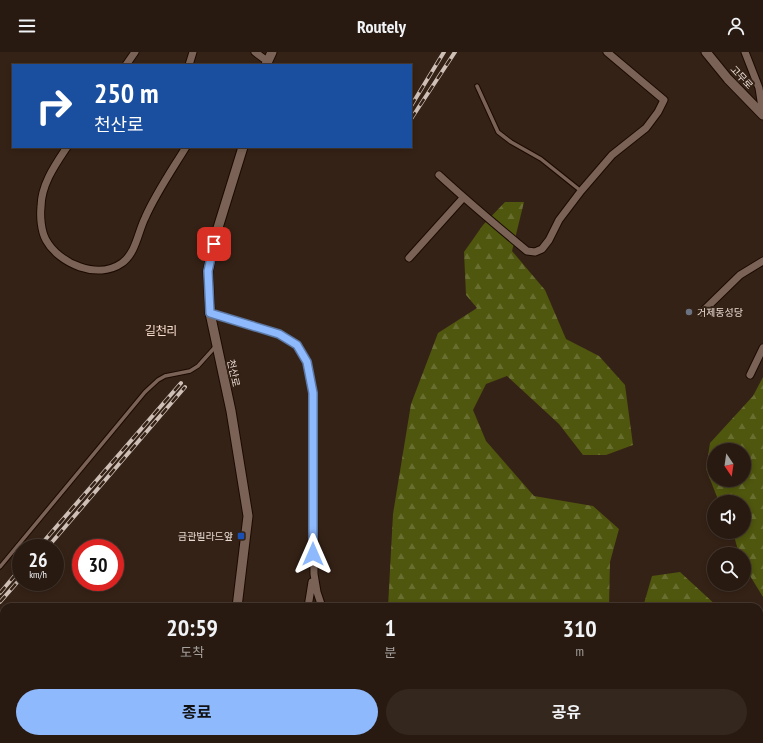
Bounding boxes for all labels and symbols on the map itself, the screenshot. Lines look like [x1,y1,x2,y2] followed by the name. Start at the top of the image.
[727,63,756,92] street label: 고무로
[197,227,231,261] pin
[697,306,743,319] place label: 거제동성당
[684,307,694,317] marker: 거제동성당
[144,323,178,338] district label: 길천리
[224,358,243,388] street label: 천산로
[707,443,751,487] north arrow
[178,530,233,543] place label: 금관빌라드앞
[236,531,246,541] marker: 금관빌라드앞
[292,533,334,575] position arrow
[72,539,124,591] speed limit sign: 30

